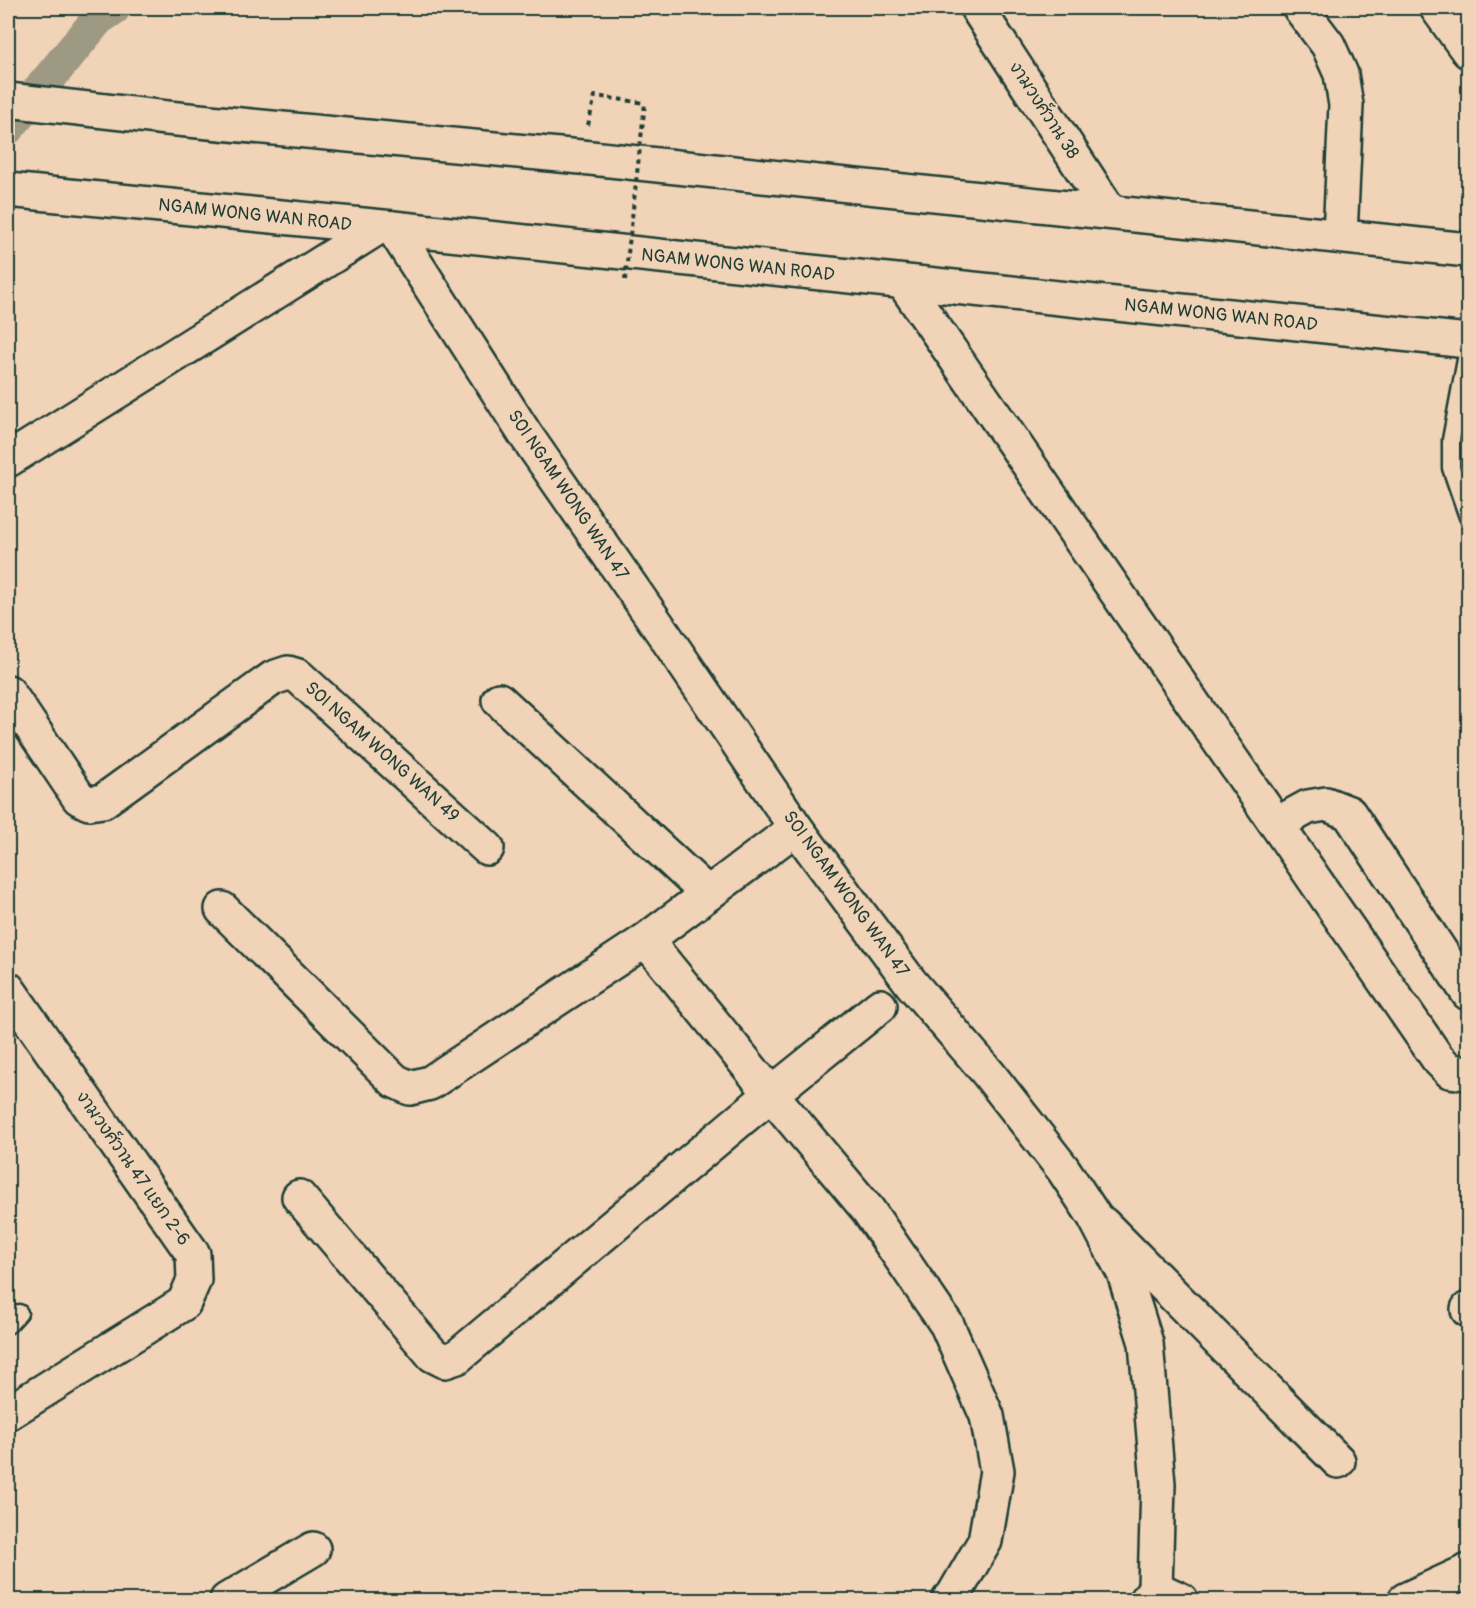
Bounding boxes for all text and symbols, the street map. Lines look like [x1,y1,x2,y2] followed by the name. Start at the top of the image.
[1004,56,1086,163] street label: งามวงศ์วาน 38
[157,193,353,237] street label: NGAM WONG WAN ROAD
[640,243,836,287] street label: NGAM WONG WAN ROAD
[1123,293,1319,337] street label: NGAM WONG WAN ROAD
[502,406,634,585] street label: SOI NGAM WONG WAN 47
[300,676,464,828] street label: SOI NGAM WONG WAN 49
[778,806,914,982] street label: SOI NGAM WONG WAN 47
[71,1085,197,1250] street label: งามวงศ์วาน 47 แยก 2-6

